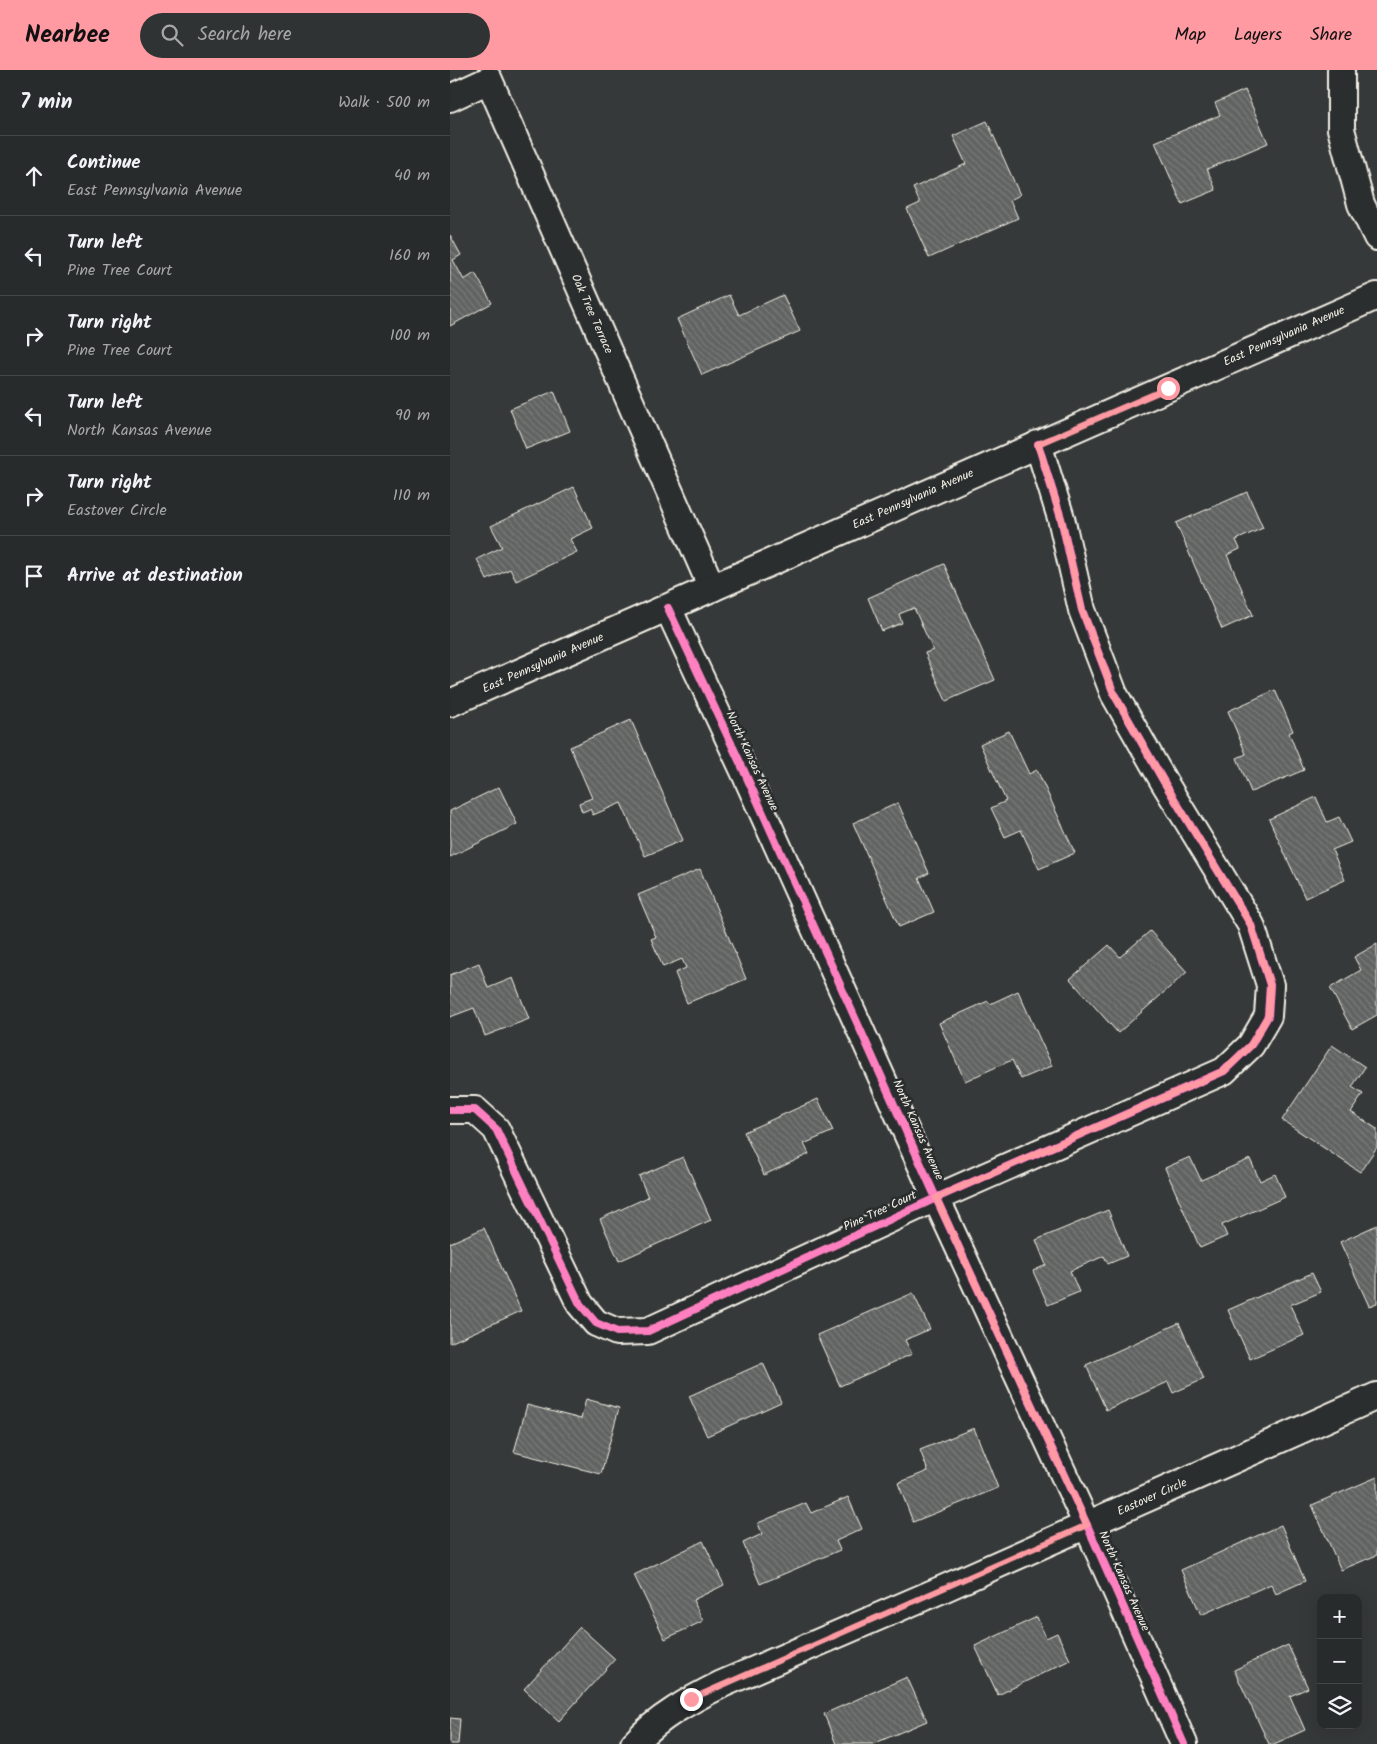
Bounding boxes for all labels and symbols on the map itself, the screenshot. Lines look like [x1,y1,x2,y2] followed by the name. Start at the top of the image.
[566,271,618,357] street label: Oak Tree Terrace
[1220,300,1348,371] street label: East Pennsylvania Avenue
[1157,377,1180,400] route start
[849,463,977,534] street label: East Pennsylvania Avenue
[479,627,607,698] street label: East Pennsylvania Avenue
[720,708,784,815] street label: North Kansas Avenue
[887,1077,949,1184] street label: North Kansas Avenue
[840,1186,920,1236] street label: Pine Tree Court
[1114,1473,1191,1521] street label: Eastover Circle
[1093,1528,1155,1635] street label: North Kansas Avenue
[680,1688,703,1711] route end

